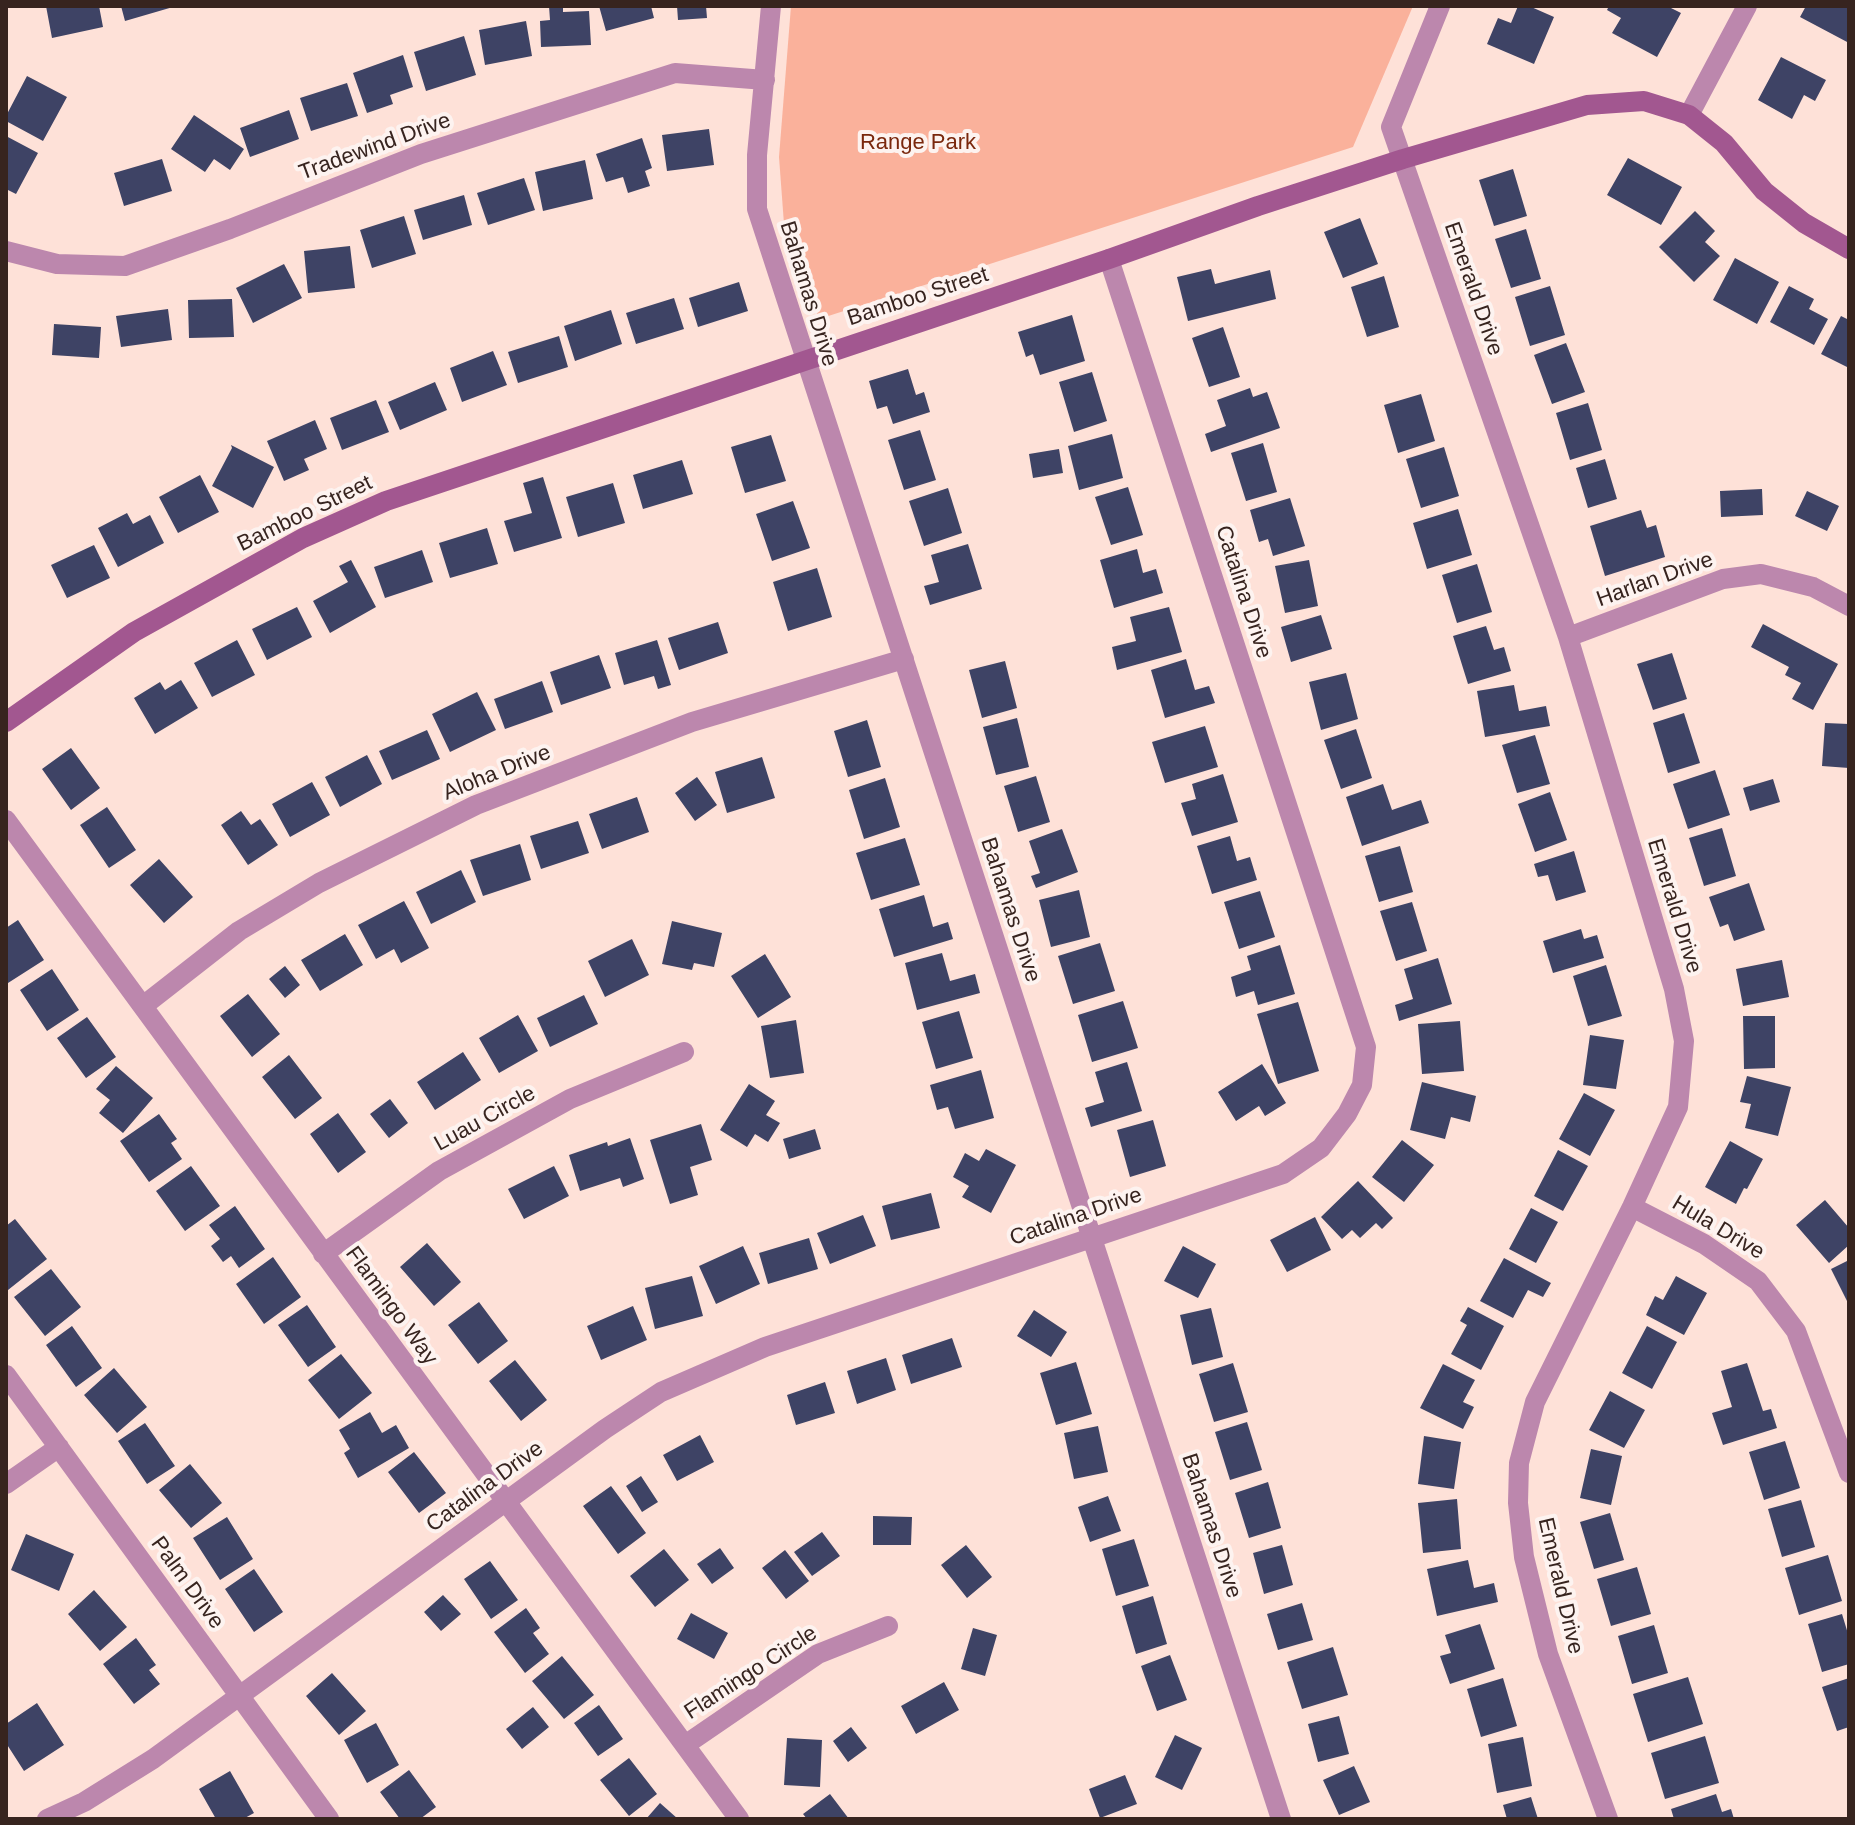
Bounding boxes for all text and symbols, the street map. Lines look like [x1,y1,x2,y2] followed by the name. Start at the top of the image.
[296,107,454,187] street label: Tradewind Drive
[860,130,976,156] park label: Range Park
[773,218,843,370] street label: Bahamas Drive
[1438,219,1508,359] street label: Emerald Drive
[844,262,992,332] street label: Bamboo Street
[233,470,377,558] street label: Bamboo Street
[1209,522,1277,662] street label: Catalina Drive
[1593,547,1717,613] street label: Harlan Drive
[439,739,555,807] street label: Aloha Drive
[974,834,1046,986] street label: Bahamas Drive
[1641,836,1707,976] street label: Emerald Drive
[430,1080,540,1158] street label: Luau Circle
[1006,1182,1146,1252] street label: Catalina Drive
[1667,1190,1769,1266] street label: Hula Drive
[339,1242,443,1370] street label: Flamingo Way
[421,1436,549,1538] street label: Catalina Drive
[1175,1450,1247,1602] street label: Bahamas Drive
[1531,1515,1589,1657] street label: Emerald Drive
[145,1532,229,1634] street label: Palm Drive
[680,1620,822,1726] street label: Flamingo Circle

